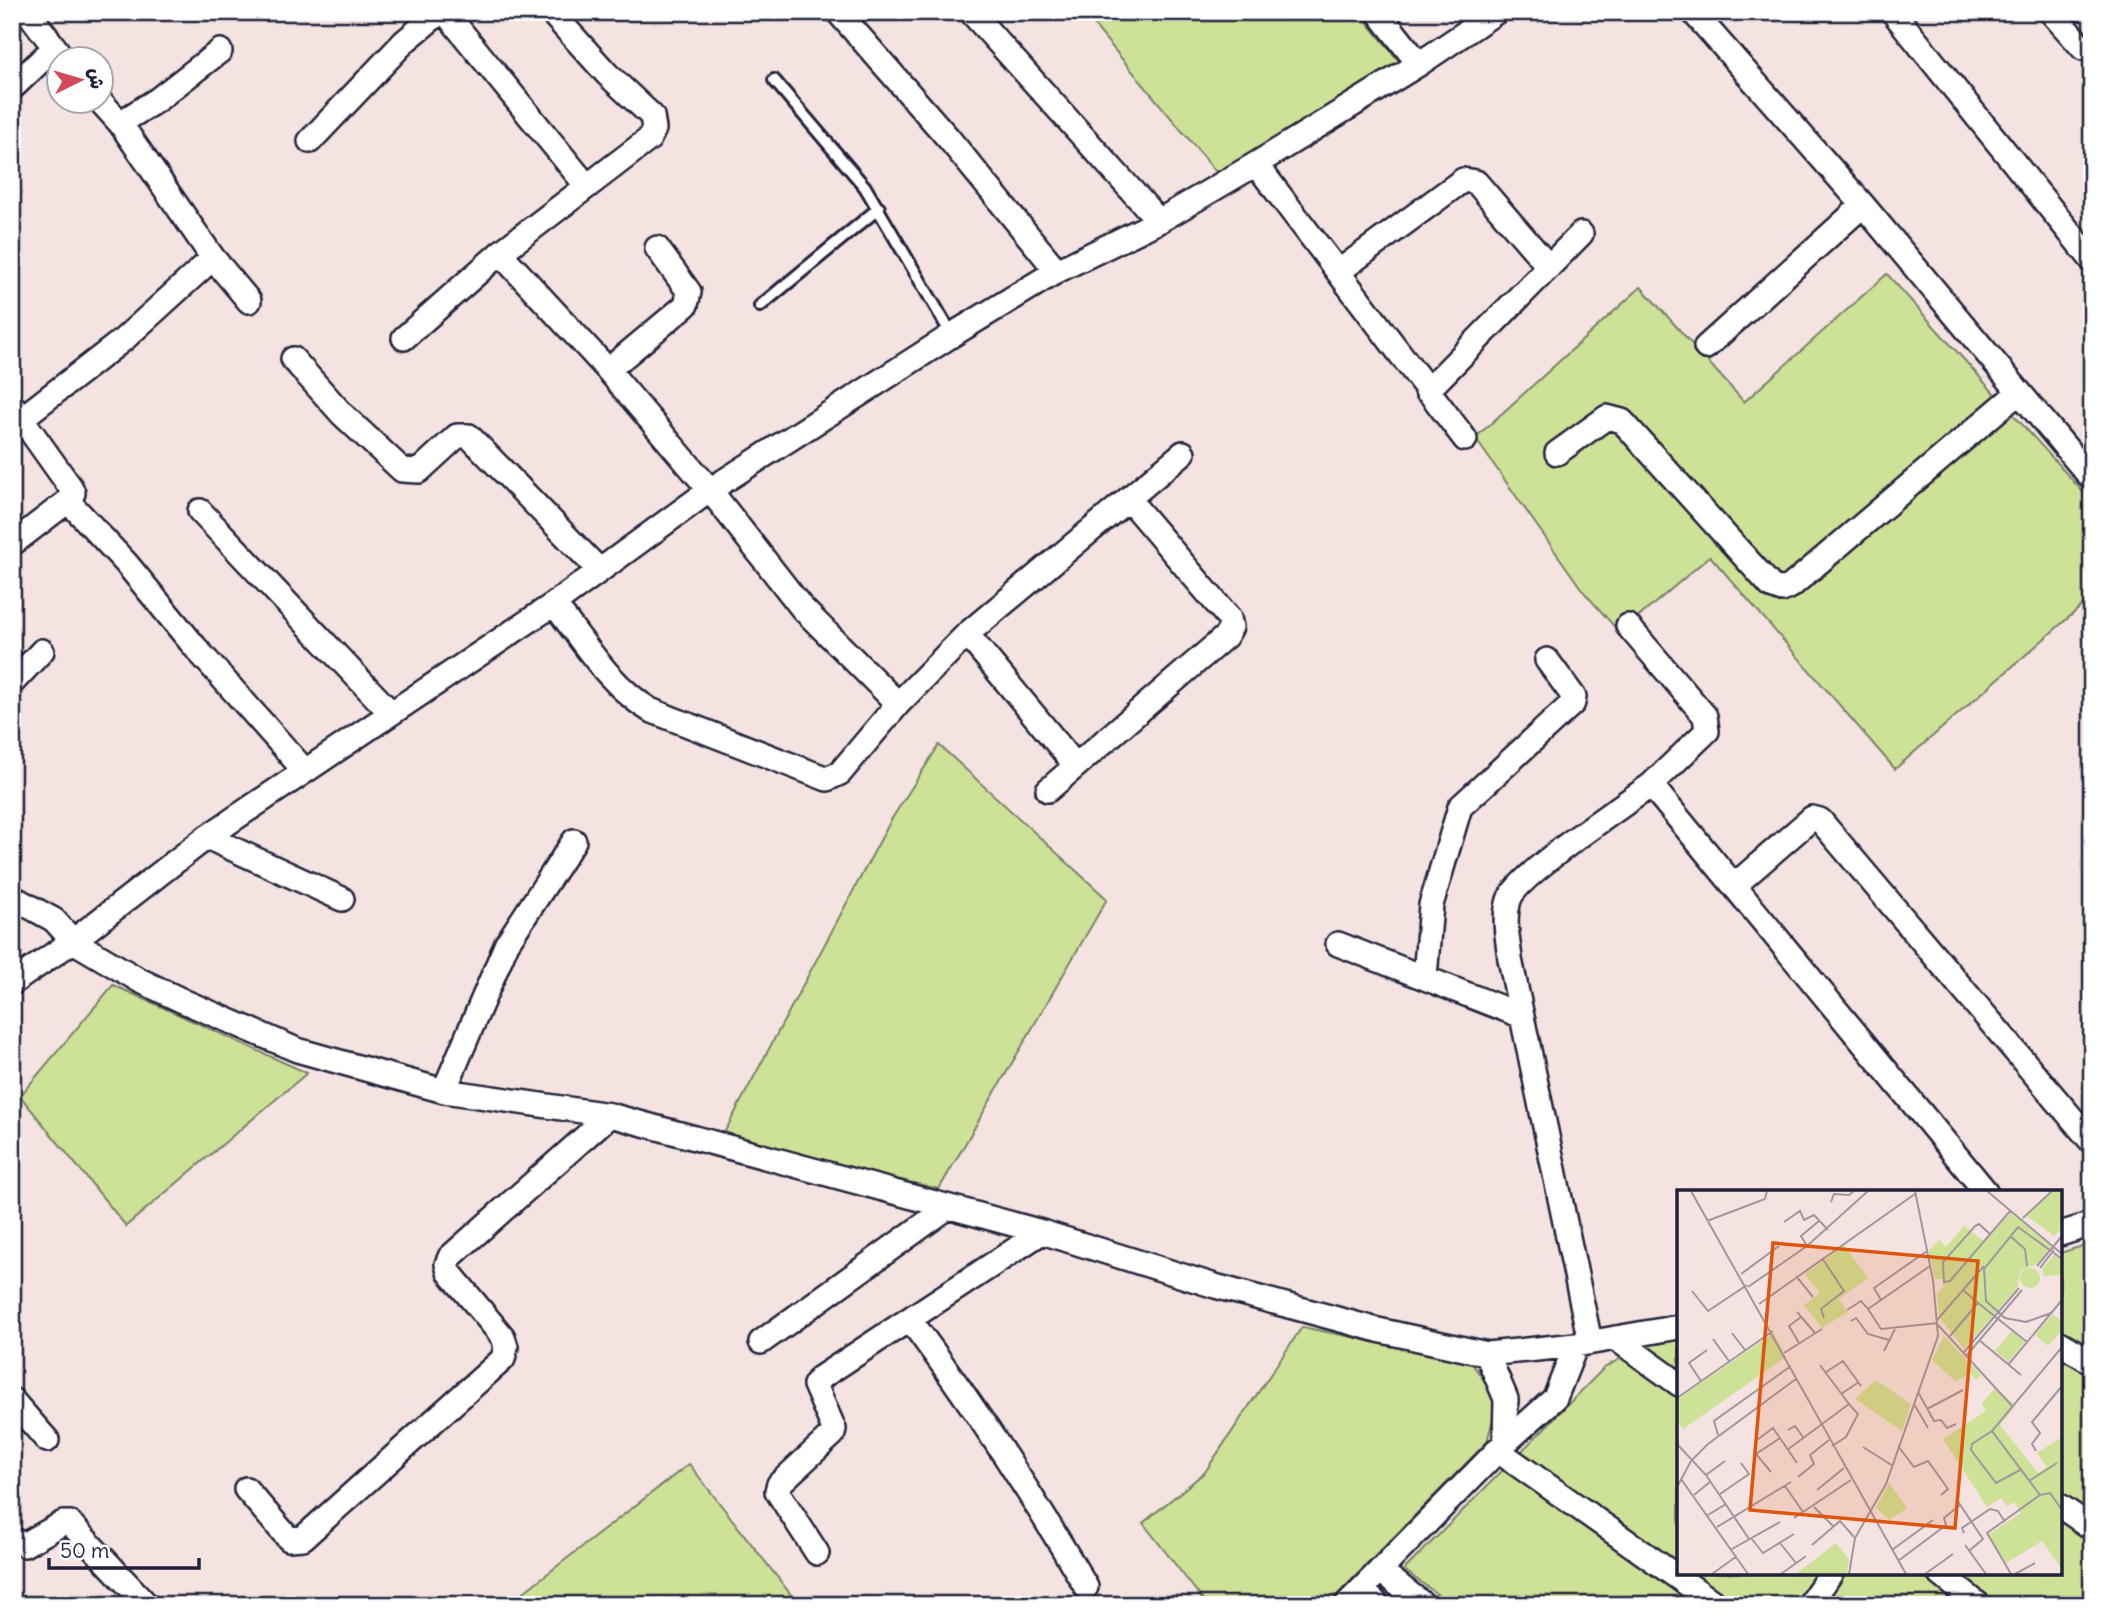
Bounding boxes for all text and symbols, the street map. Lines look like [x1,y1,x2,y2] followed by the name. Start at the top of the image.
[46,46,116,116] north arrow
[84,67,110,90] text: ش
[1677,1190,2062,1575] inset map
[49,1526,200,1570] scale bar
[60,1537,109,1564] text: 50 m

